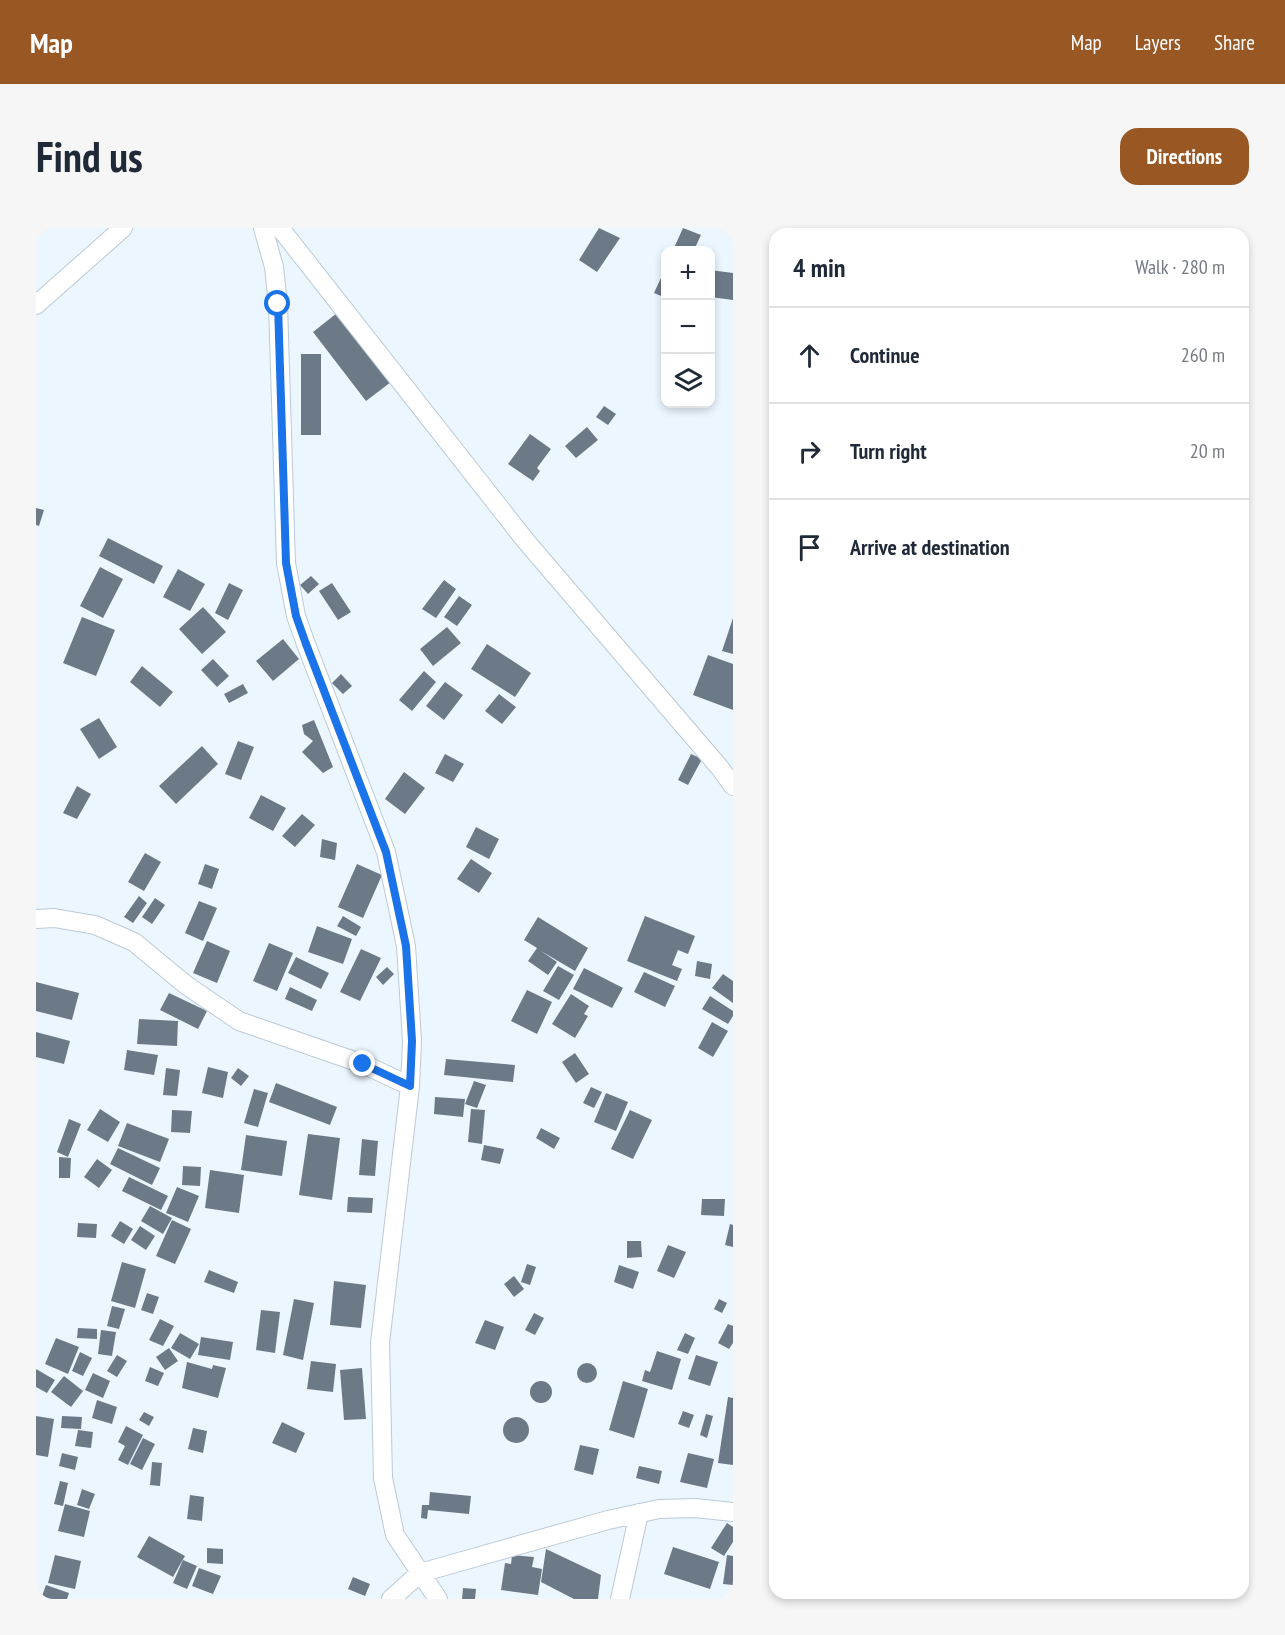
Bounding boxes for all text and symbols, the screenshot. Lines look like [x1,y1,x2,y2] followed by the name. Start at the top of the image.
[30,24,73,61] text: Map
[1071,29,1102,56] text: Map
[1135,29,1181,56] text: Layers
[1214,29,1255,56] text: Share
[1120,128,1249,185] button: Directions
[36,129,143,184] text: Find us
[661,246,715,408] map controls
[661,246,715,300] button: +
[793,251,846,284] text: 4 min
[1135,254,1225,280] text: Walk · 280 m
[264,290,290,316] route start
[661,300,715,354] button: −
[793,339,826,372] icon: ahead
[850,341,920,369] text: Continue
[1181,342,1225,368] text: 260 m
[661,354,715,408] button: layers
[793,435,826,468] icon: right
[850,437,927,465] text: Turn right
[1190,438,1225,464] text: 20 m
[793,531,826,564] icon: arrive
[850,533,1010,561] text: Arrive at destination
[349,1050,375,1076] route end

